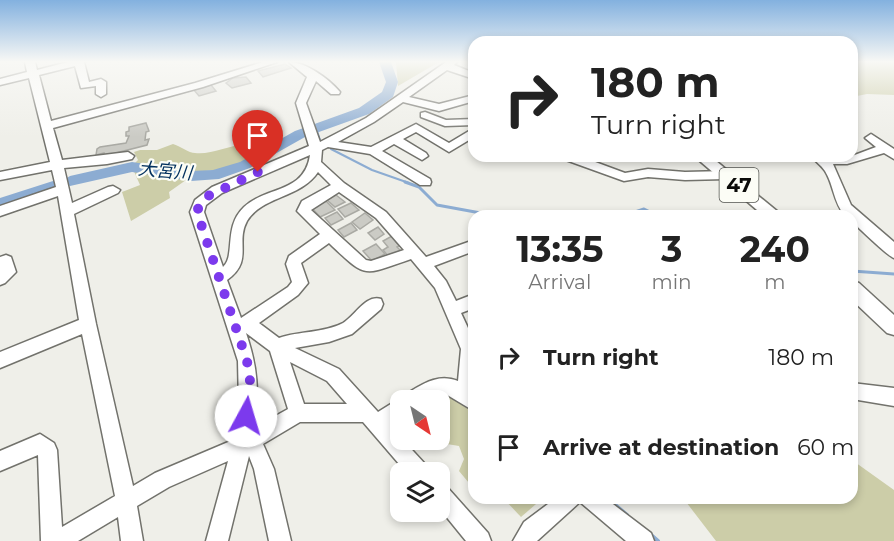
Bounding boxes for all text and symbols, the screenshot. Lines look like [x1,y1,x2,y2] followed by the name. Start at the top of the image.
[591,56,720,108] text: 180 m
[492,60,570,138] icon: right
[591,108,726,141] text: Turn right
[232,110,283,172] pin
[241,119,274,152] icon: arrive
[137,158,195,184] water label: 大宮川
[720,168,758,202] road number: 47
[516,227,603,271] text: 13:35
[661,227,682,271] text: 3
[740,227,810,271] text: 240
[528,270,591,294] text: Arrival
[651,270,692,294] text: min
[764,270,785,294] text: m
[492,341,525,374] icon: right
[543,344,658,371] text: Turn right
[768,344,834,371] text: 180 m
[214,384,278,448] position arrow
[390,390,450,450] north arrow
[390,390,450,522] map controls
[492,431,525,464] icon: arrive
[543,434,779,461] text: Arrive at destination
[797,434,854,461] text: 60 m
[390,462,450,522] button: layers

